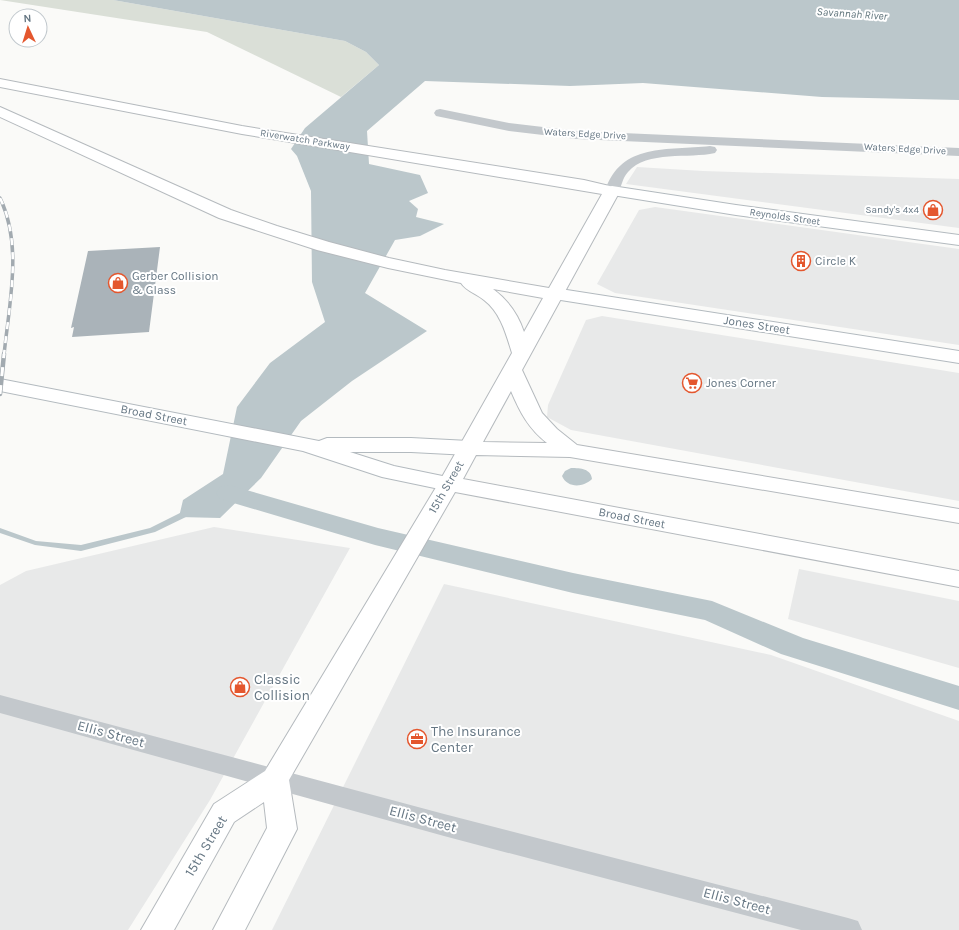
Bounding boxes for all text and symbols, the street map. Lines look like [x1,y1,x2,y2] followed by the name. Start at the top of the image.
[816,5,889,23] water label: Savannah River
[8,8,48,48] north arrow
[23,12,32,25] text: N
[544,126,626,142] street label: Waters Edge Drive
[259,127,351,153] street label: Riverwatch Parkway
[864,141,946,157] street label: Waters Edge Drive
[922,199,944,221] shop icon: Sandy's 4x4
[866,204,919,216] place label: Sandy's 4x4
[749,206,821,228] street label: Reynolds Street
[790,250,812,272] building icon: Circle K
[815,254,857,268] place label: Circle K
[132,269,219,297] place label: Gerber Collision & Glass
[107,272,129,294] shop icon: Gerber Collision & Glass
[723,313,792,337] street label: Jones Street
[681,372,703,394] supermarket icon: Jones Corner
[706,376,777,390] place label: Jones Corner
[119,402,189,428] street label: Broad Street
[425,458,467,516] street label: 15th Street
[597,505,667,531] street label: Broad Street
[254,671,310,704] place label: Classic Collision
[229,676,251,698] shop icon: Classic Collision
[75,717,147,751] street label: Ellis Street
[431,723,521,756] place label: The Insurance Center
[406,728,428,750] office icon: The Insurance Center
[387,802,459,836] street label: Ellis Street
[181,812,231,880] street label: 15th Street
[701,884,773,918] street label: Ellis Street

